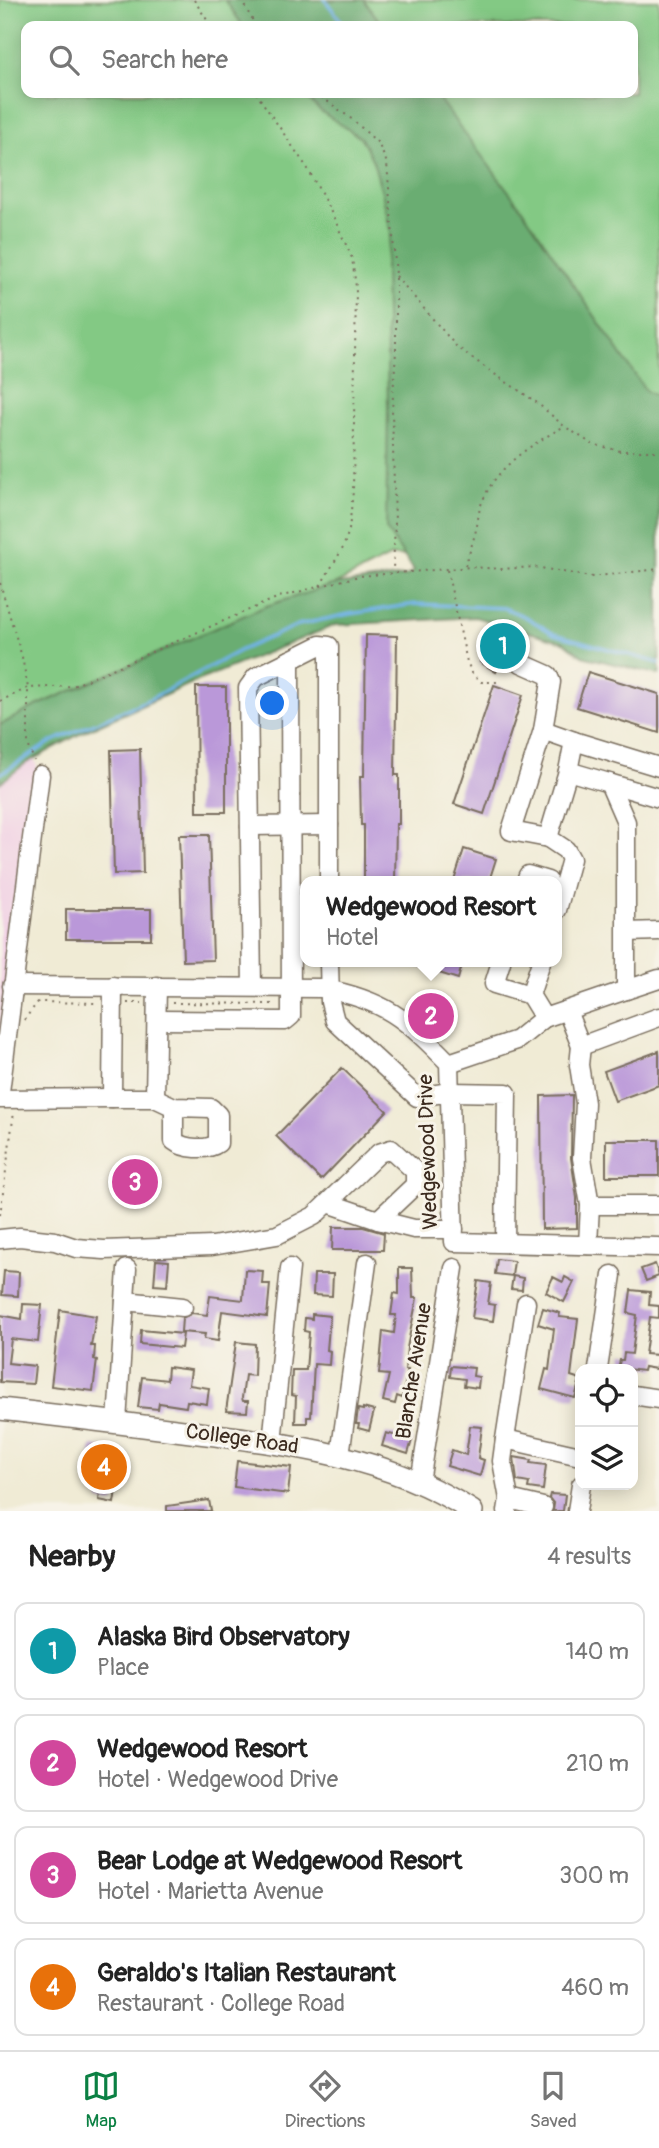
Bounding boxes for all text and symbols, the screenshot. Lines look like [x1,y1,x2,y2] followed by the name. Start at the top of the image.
[21,21,638,98] search box
[45,41,83,79] icon: search
[101,44,228,76] text: Search here
[480,620,526,672] pin: 1
[255,686,289,720] your location
[300,876,562,967] popup
[326,891,536,923] text: Wedgewood Resort
[326,923,379,952] text: Hotel
[408,990,454,1042] pin: 2
[412,1073,444,1230] street label: Wedgewood Drive
[112,1156,158,1208] pin: 3
[390,1300,438,1441] street label: Blanche Avenue
[575,1364,638,1490] map controls
[575,1364,638,1427] button: locate
[184,1418,300,1460] street label: College Road
[575,1427,638,1490] button: layers
[81,1441,127,1493] pin: 4
[28,1538,115,1575] text: Nearby
[547,1542,631,1571] text: 4 results
[97,1621,350,1653] text: Alaska Bird Observatory
[49,1637,58,1666] text: 1
[566,1637,629,1666] text: 140 m
[97,1653,149,1682] text: Place
[97,1733,308,1765] text: Wedgewood Resort
[47,1749,59,1778] text: 2
[566,1749,629,1778] text: 210 m
[97,1765,338,1794] text: Hotel · Wedgewood Drive
[97,1845,462,1877] text: Bear Lodge at Wedgewood Resort
[47,1861,59,1890] text: 3
[559,1861,629,1890] text: 300 m
[97,1877,323,1906] text: Hotel · Marietta Avenue
[97,1957,396,1989] text: Geraldo's Italian Restaurant
[46,1973,60,2002] text: 4
[561,1973,629,2002] text: 460 m
[97,1989,345,2018] text: Restaurant · College Road
[82,2067,120,2133] tab: Map
[285,2067,365,2133] tab: Directions
[530,2067,577,2133] tab: Saved

